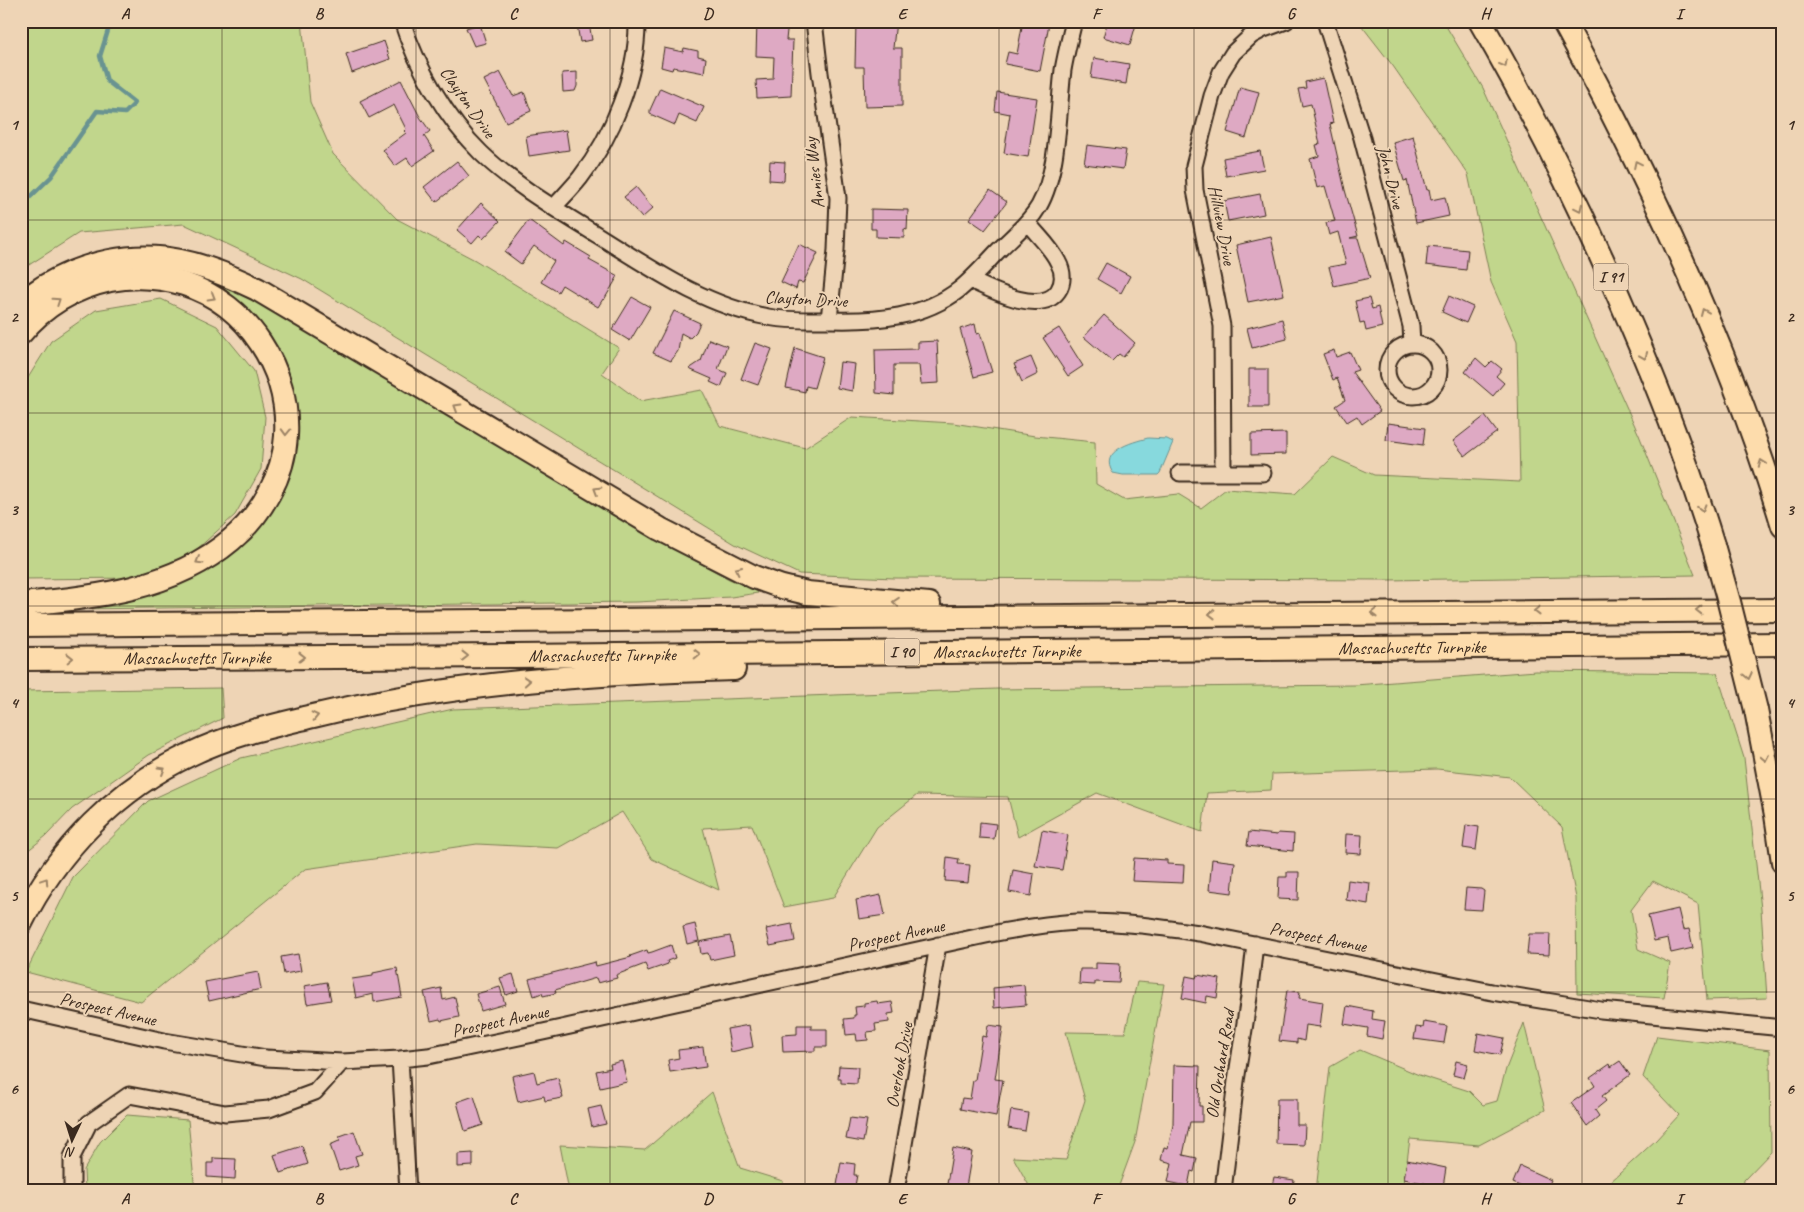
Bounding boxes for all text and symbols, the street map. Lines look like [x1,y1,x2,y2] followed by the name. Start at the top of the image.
[121,4,131,24] text: A
[315,4,325,24] text: B
[509,4,519,24] text: C
[703,4,714,24] text: D
[898,4,909,24] text: E
[1092,4,1103,24] text: F
[1287,4,1297,24] text: G
[1480,4,1492,24] text: H
[1676,4,1686,24] text: I
[1498,58,1508,67] one-way arrow
[435,62,501,143] street label: Clayton Drive
[10,115,19,135] text: 1
[1786,115,1795,135] text: 1
[799,134,829,210] street label: Annies Way
[1372,142,1410,212] street label: John Drive
[1632,160,1643,169] one-way arrow
[1204,183,1241,268] street label: Hillview Drive
[1573,203,1583,212] one-way arrow
[1594,264,1628,290] road number: I 91
[764,286,849,312] street label: Clayton Drive
[206,290,215,300] one-way arrow
[51,298,61,307] one-way arrow
[10,307,19,327] text: 2
[1786,307,1795,327] text: 2
[1700,308,1710,317] one-way arrow
[1639,352,1649,360] one-way arrow
[454,403,463,413] one-way arrow
[280,428,291,436] one-way arrow
[1758,460,1768,468] one-way arrow
[593,487,602,497] one-way arrow
[10,500,19,520] text: 3
[1786,500,1795,520] text: 3
[1696,504,1706,512] one-way arrow
[196,554,205,564] one-way arrow
[734,565,743,576] one-way arrow
[892,596,900,607] one-way arrow
[1695,605,1702,615] one-way arrow
[1532,606,1540,616] one-way arrow
[1370,608,1378,618] one-way arrow
[1207,609,1215,620] one-way arrow
[1338,636,1487,659] street label: Massachusetts Turnpike
[884,638,920,666] road number: I 90
[933,640,1082,663] street label: Massachusetts Turnpike
[528,643,677,667] street label: Massachusetts Turnpike
[123,646,272,669] street label: Massachusetts Turnpike
[694,649,702,659] one-way arrow
[462,651,469,661] one-way arrow
[299,652,307,662] one-way arrow
[66,653,74,664] one-way arrow
[1742,672,1753,681] one-way arrow
[523,676,531,687] one-way arrow
[10,693,19,713] text: 4
[1786,693,1795,713] text: 4
[310,711,319,722] one-way arrow
[1760,754,1770,762] one-way arrow
[157,766,166,776] one-way arrow
[39,877,49,886] one-way arrow
[11,886,20,906] text: 5
[1787,886,1796,906] text: 5
[846,914,947,956] street label: Prospect Avenue
[1268,917,1369,957] street label: Prospect Avenue
[58,987,159,1031] street label: Prospect Avenue
[450,1000,551,1042] street label: Prospect Avenue
[1201,1005,1240,1120] street label: Old Orchard Road
[881,1019,918,1110] street label: Overlook Drive
[10,1079,19,1099] text: 6
[1786,1079,1795,1099] text: 6
[48,1114,98,1164] north arrow
[64,1144,76,1161] text: N
[121,1189,131,1209] text: A
[315,1189,325,1209] text: B
[509,1189,519,1209] text: C
[703,1189,714,1209] text: D
[898,1189,909,1209] text: E
[1092,1189,1103,1209] text: F
[1287,1189,1297,1209] text: G
[1480,1189,1492,1209] text: H
[1676,1189,1686,1209] text: I

